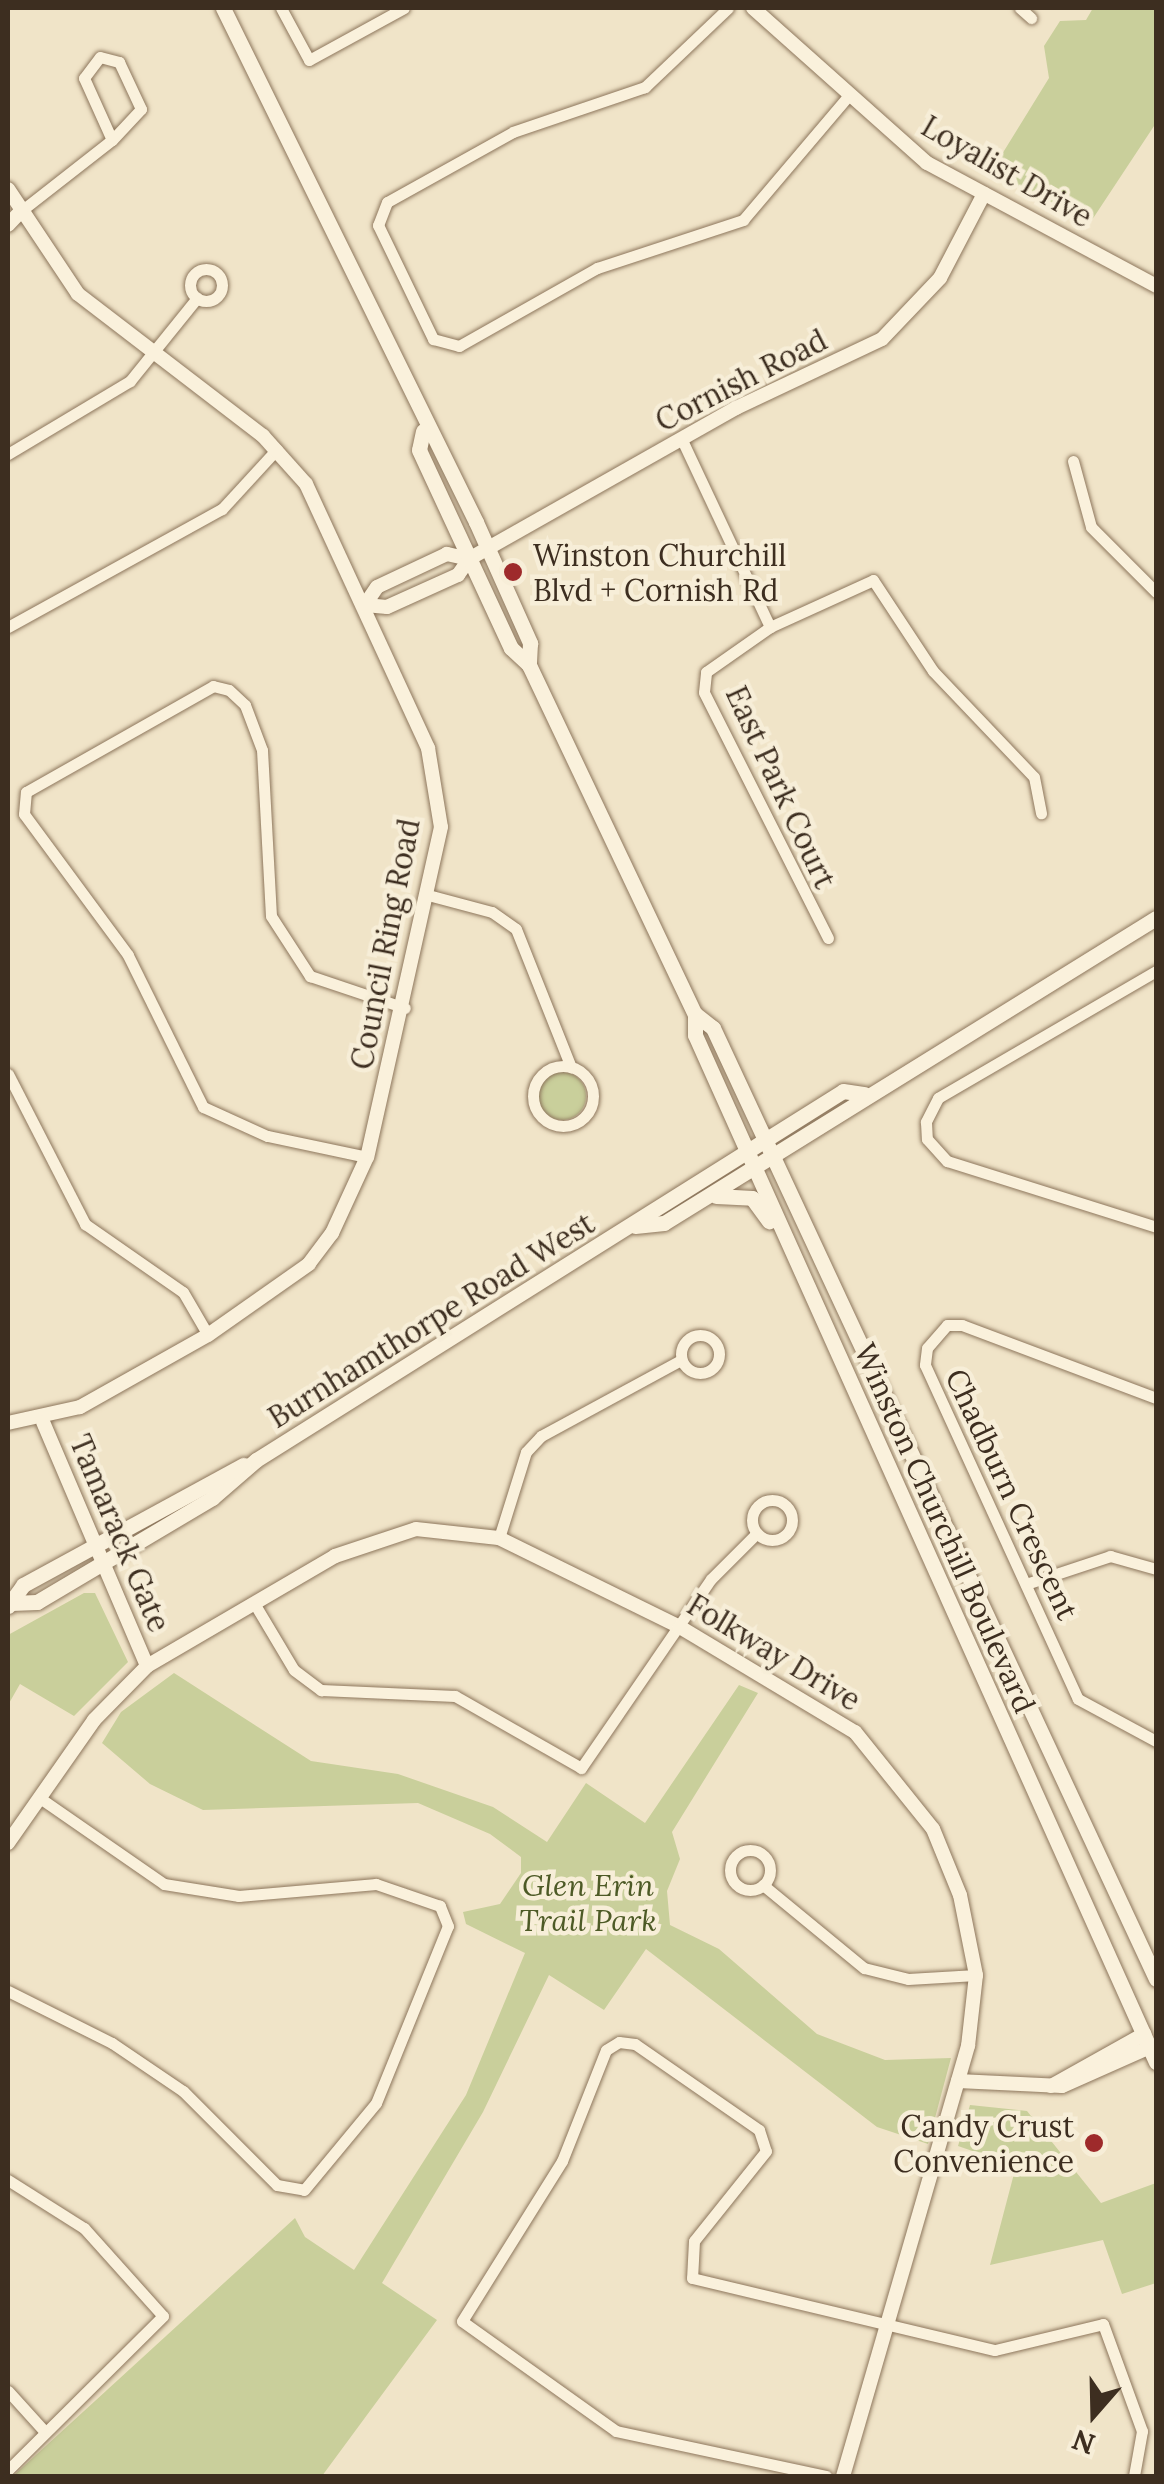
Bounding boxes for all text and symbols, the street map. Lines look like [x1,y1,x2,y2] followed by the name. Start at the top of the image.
[915,108,1099,234] street label: Loyalist Drive
[649,321,833,439] street label: Cornish Road
[533,537,786,608] place label: Winston Churchill Blvd + Cornish Rd
[502,561,524,583] marker: Winston Churchill Blvd + Cornish Rd
[718,680,844,894] street label: East Park Court
[343,816,427,1072] street label: Council Ring Road
[261,1205,601,1435] street label: Burnhamthorpe Road West
[847,1338,1043,1718] street label: Winston Churchill Boulevard
[938,1363,1086,1625] street label: Chadburn Crescent
[62,1429,178,1637] street label: Tamarack Gate
[681,1586,867,1718] street label: Folkway Drive
[519,1867,657,1938] park label: Glen Erin Trail Park
[893,2108,1074,2178] place label: Candy Crust Convenience
[1083,2132,1105,2154] marker: Candy Crust Convenience
[1044,2364,1144,2464] north arrow
[1067,2422,1100,2463] text: N

